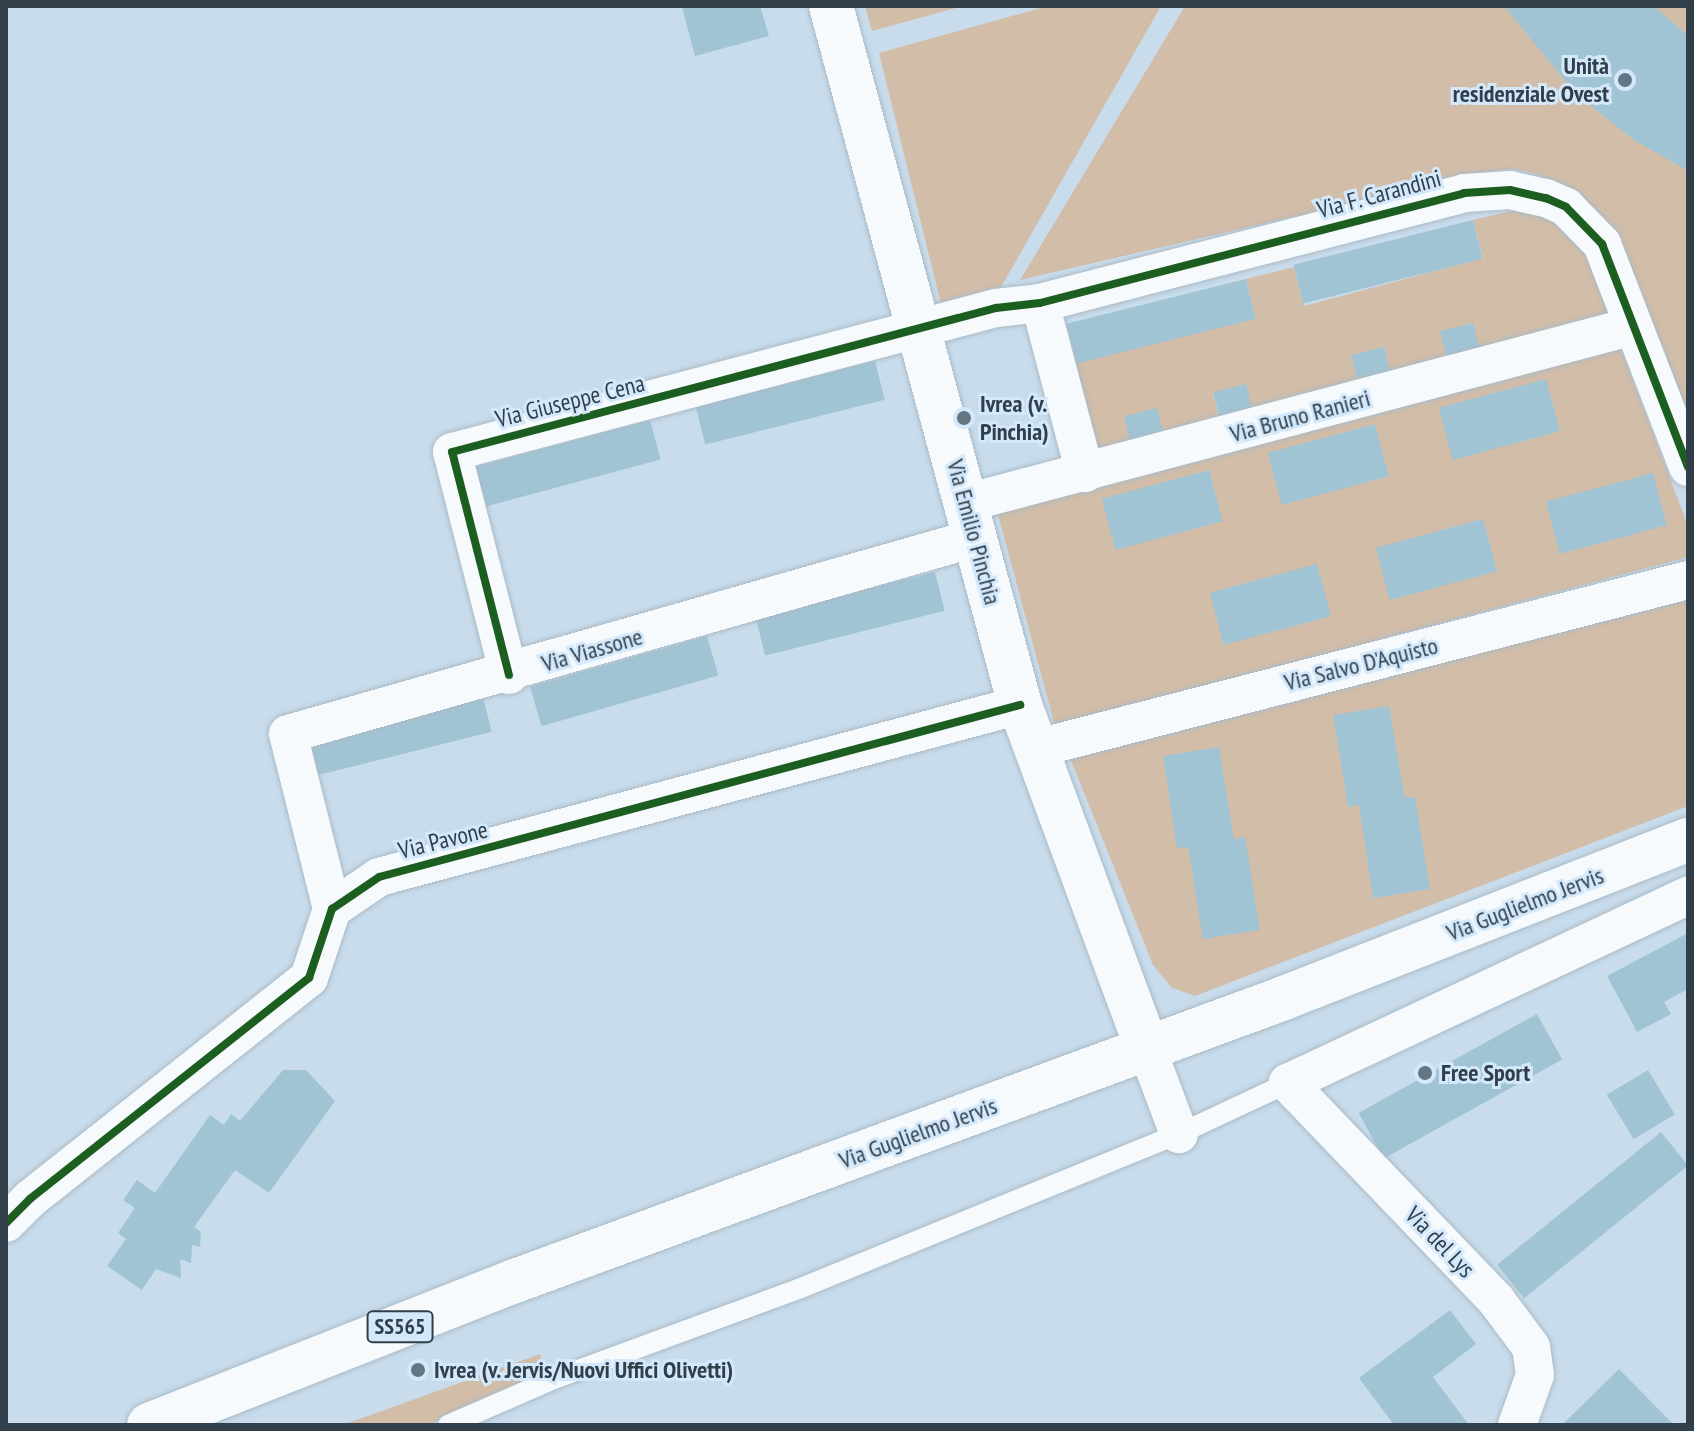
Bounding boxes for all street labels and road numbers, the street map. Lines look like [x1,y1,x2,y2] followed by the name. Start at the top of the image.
[1313,163,1445,225] street label: Via F. Carandini
[492,369,648,433] street label: Via Giuseppe Cena
[1227,383,1373,449] street label: Via Bruno Ranieri
[941,456,1007,608] street label: Via Emilio Pinchia
[538,622,646,678] street label: Via Viassone
[1281,631,1441,697] street label: Via Salvo D'Aquisto
[395,815,491,865] street label: Via Pavone
[1442,861,1608,947] street label: Via Guglielmo Jervis
[835,1091,1001,1175] street label: Via Guglielmo Jervis
[1399,1201,1481,1283] street label: Via del Lys
[366,1309,434,1345] road number: SS565

